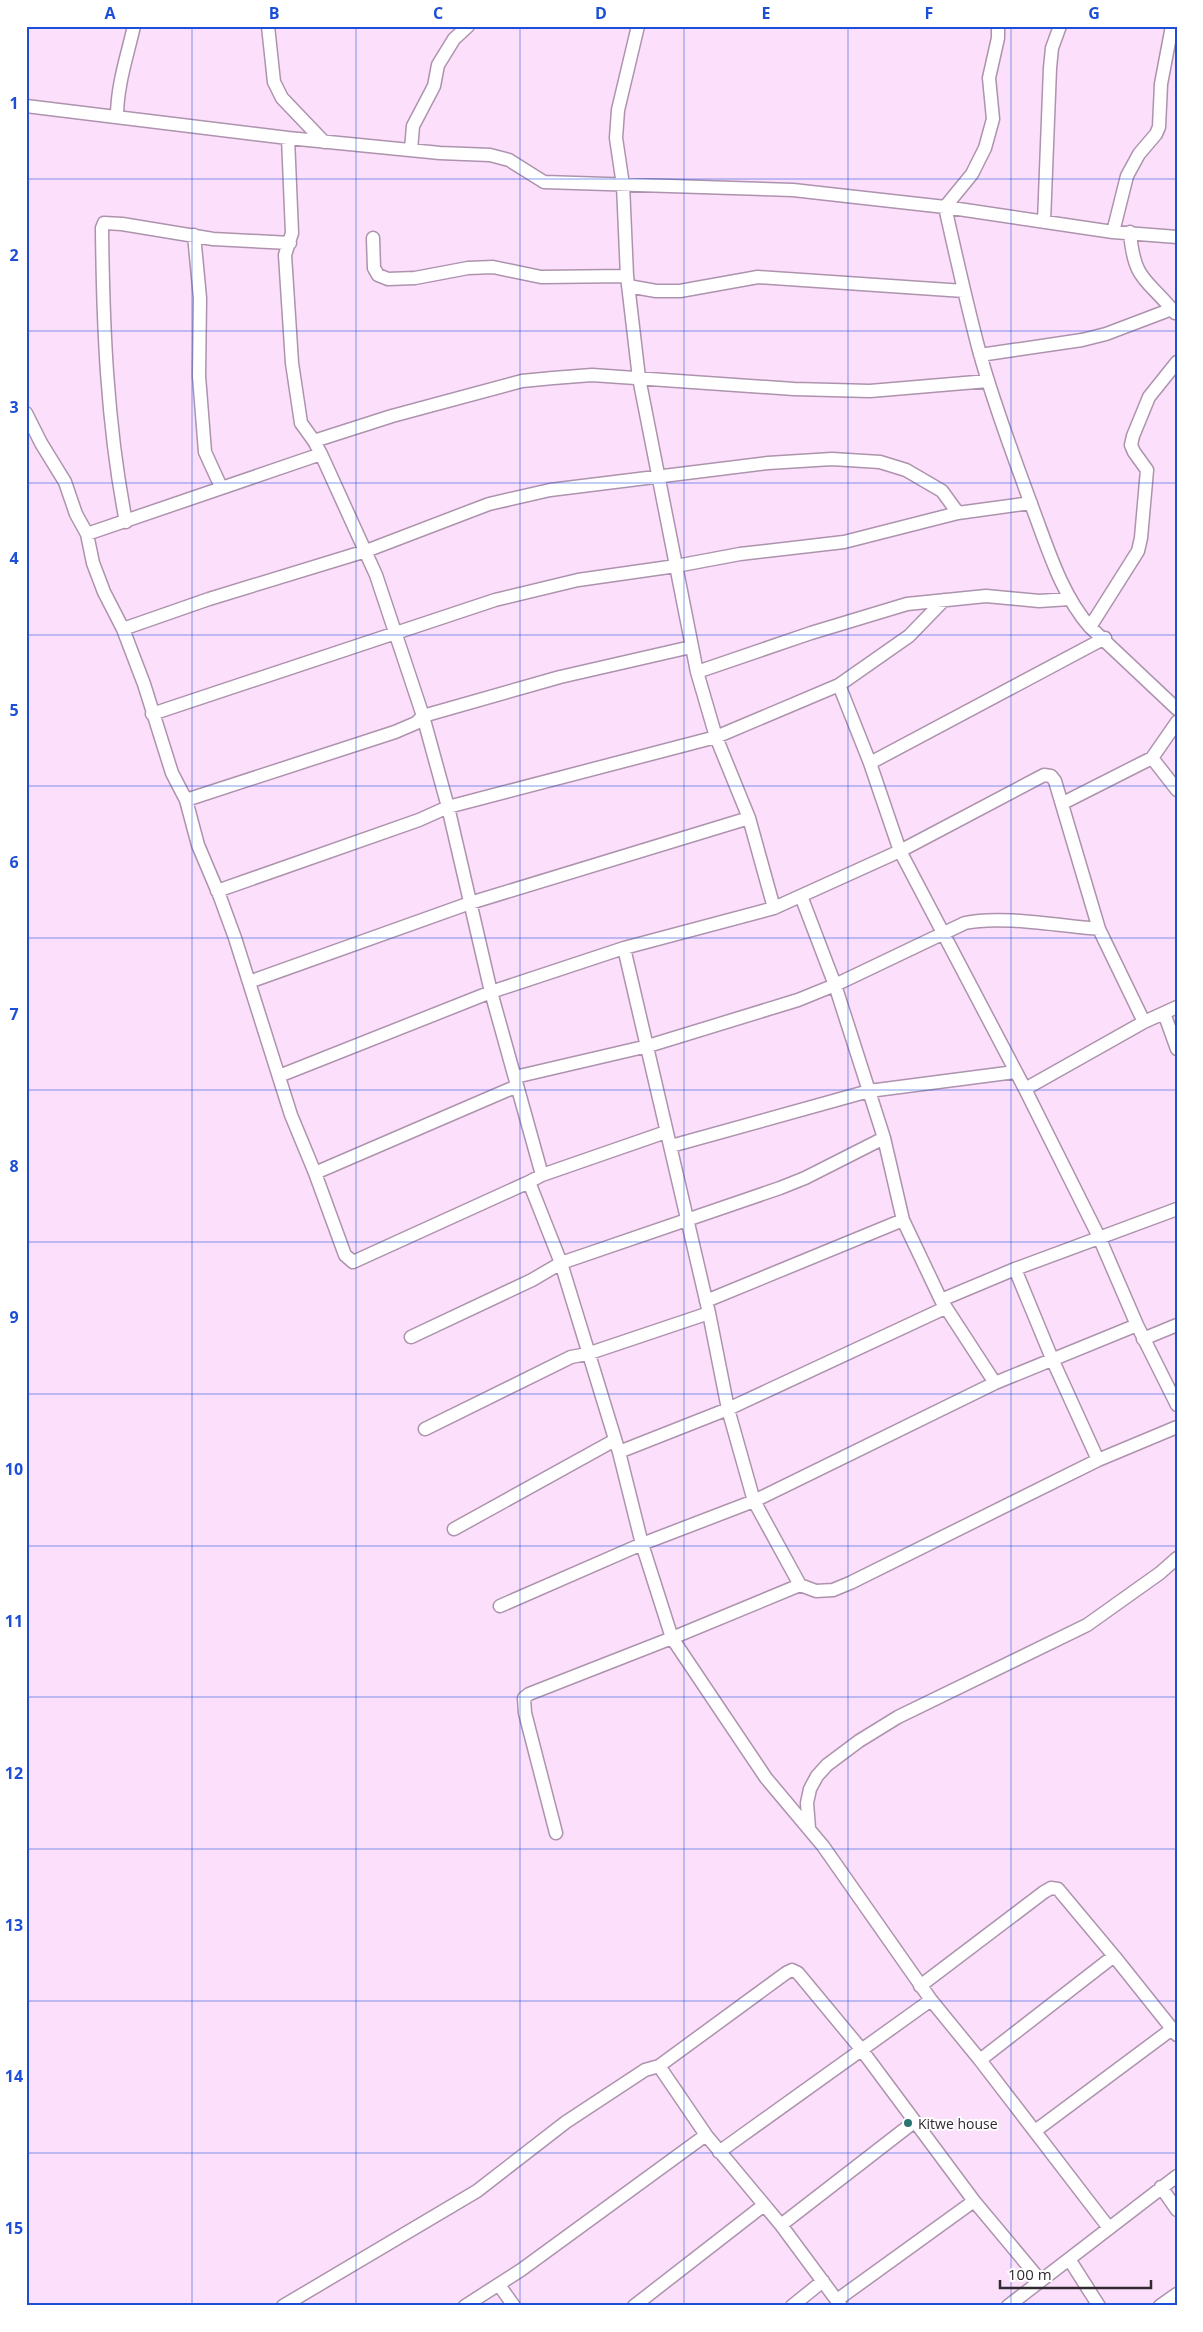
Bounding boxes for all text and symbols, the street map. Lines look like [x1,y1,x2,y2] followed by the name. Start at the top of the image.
[104,2,116,24] text: A
[269,2,279,24] text: B
[433,2,443,24] text: C
[595,2,607,24] text: D
[762,2,771,24] text: E
[925,2,933,24] text: F
[1088,2,1100,24] text: G
[9,92,19,114] text: 1
[9,244,19,266] text: 2
[9,396,19,418] text: 3
[9,547,19,569] text: 4
[9,699,19,721] text: 5
[9,851,19,873] text: 6
[9,1003,19,1025] text: 7
[9,1155,19,1177] text: 8
[9,1306,19,1328] text: 9
[5,1458,23,1480] text: 10
[5,1610,23,1632] text: 11
[5,1762,23,1784] text: 12
[5,1914,23,1936] text: 13
[5,2065,23,2087] text: 14
[918,2114,998,2133] place label: Kitwe house
[902,2117,914,2129] marker: Kitwe house
[5,2217,23,2239] text: 15
[1000,2257,1152,2289] scale bar
[1008,2264,1052,2284] text: 100 m

